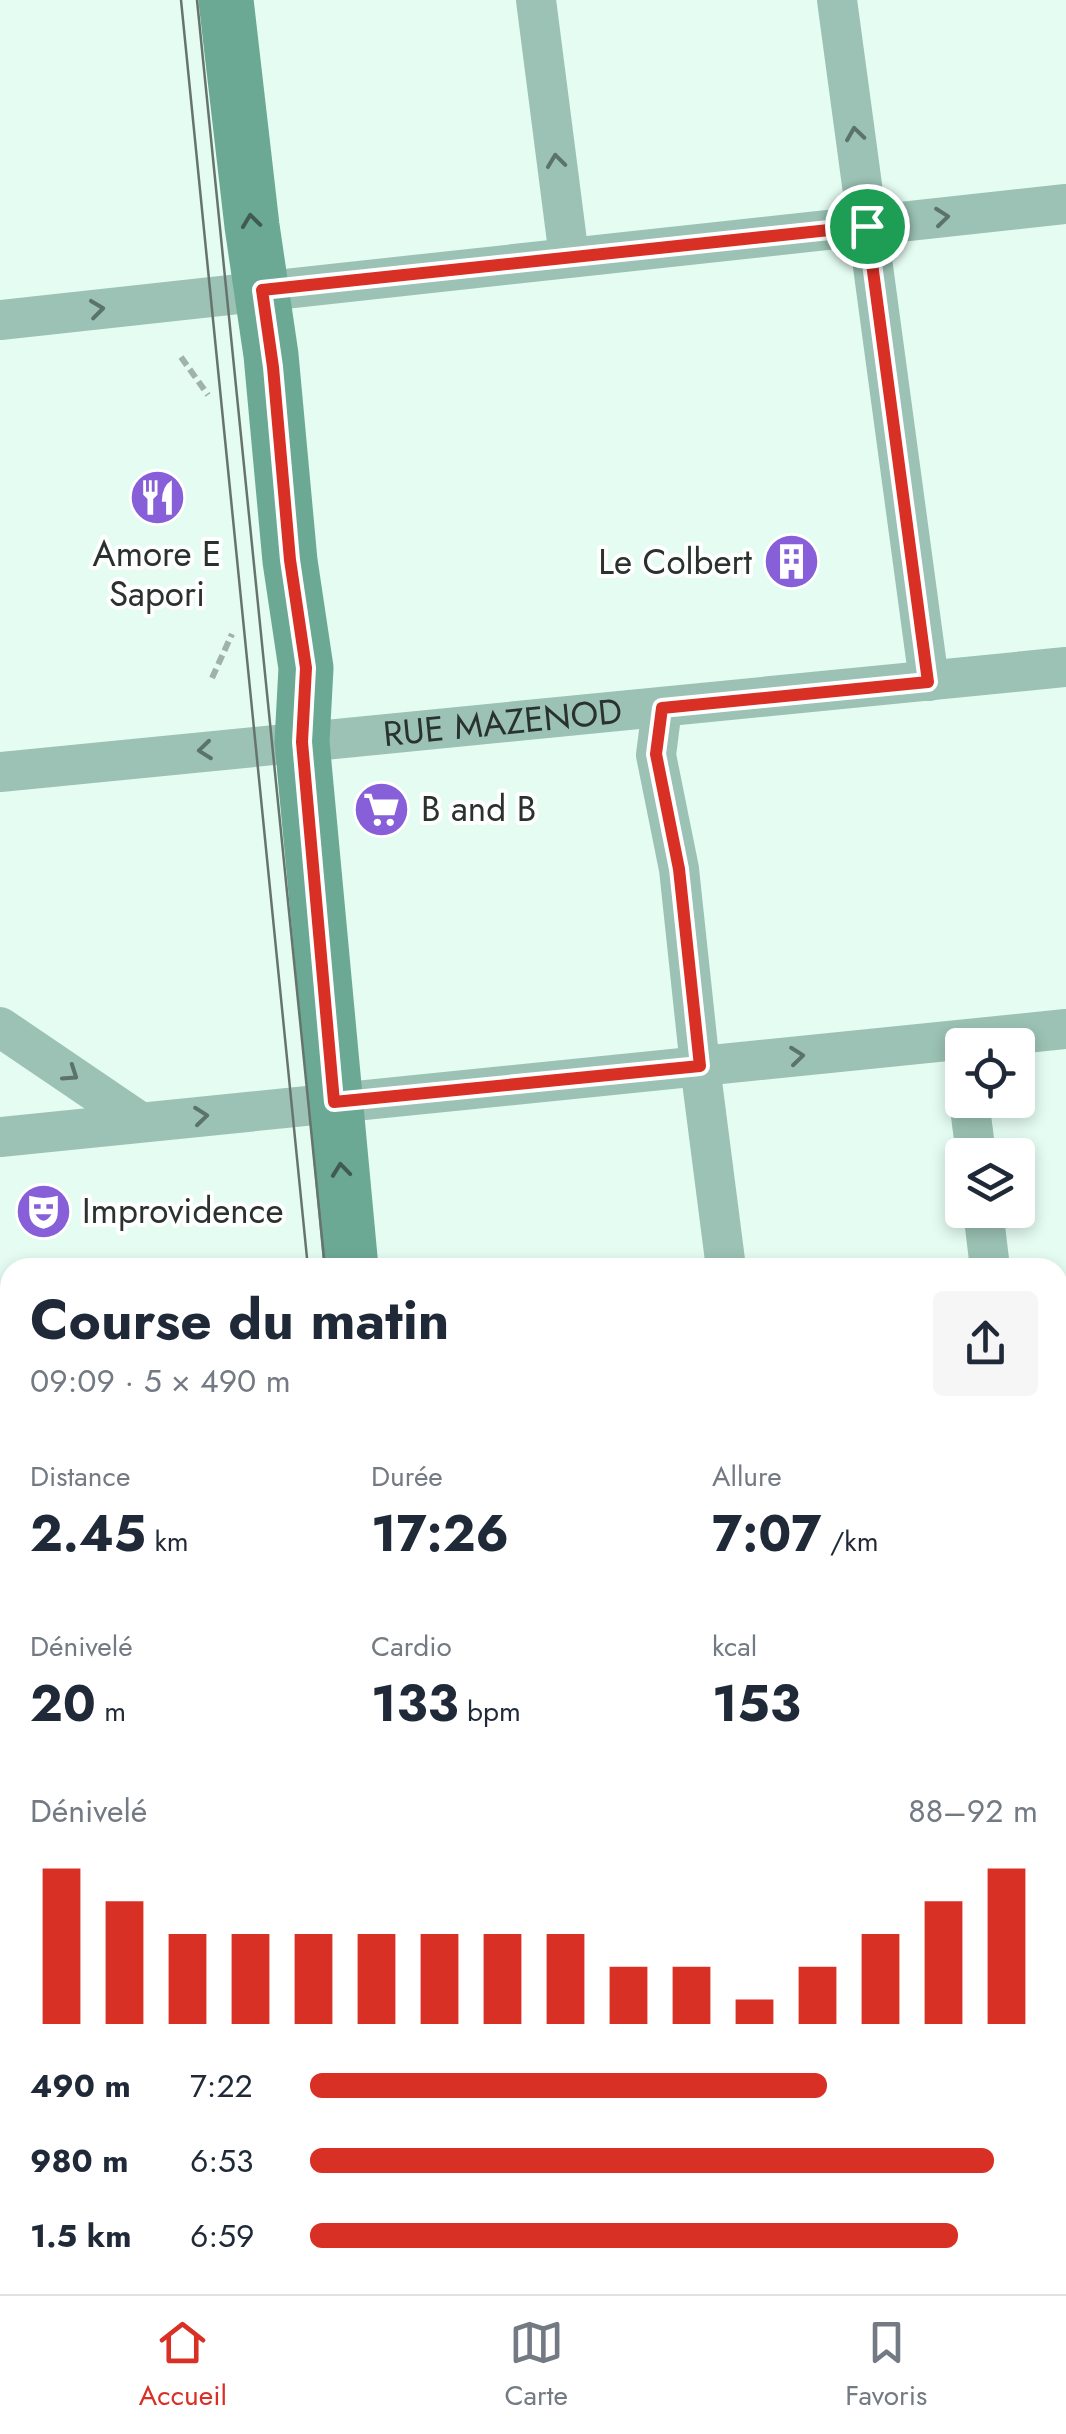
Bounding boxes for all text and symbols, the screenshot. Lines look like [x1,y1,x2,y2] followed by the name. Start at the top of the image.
[845,126,866,142] one-way arrow
[546,152,567,168] one-way arrow
[825,184,910,269] pin
[840,199,895,254] icon: arrive
[934,207,950,229] one-way arrow
[242,212,263,229] one-way arrow
[89,299,105,320] one-way arrow
[127,468,187,528] restaurant icon: Amore E Sapori
[93,529,221,619] place label: Amore E Sapori
[761,532,821,592] building icon: Le Colbert
[598,537,753,587] place label: Le Colbert
[381,686,624,759] street label: RUE MAZENOD
[197,739,213,760] one-way arrow
[352,779,412,839] supermarket icon: B and B
[421,784,536,834] place label: B and B
[945,1028,1035,1228] map controls
[945,1028,1035,1118] button: locate
[789,1046,805,1068] one-way arrow
[59,1062,78,1080] one-way arrow
[194,1106,210,1127] one-way arrow
[945,1138,1035,1228] button: layers
[331,1162,352,1178] one-way arrow
[13,1181,73,1241] theatre icon: Improvidence
[82,1186,284,1236] place label: Improvidence
[30,1280,449,1360] text: Course du matin
[933,1291,1038,1396] button: share
[30,1358,291,1404] text: 09:09 · 5 × 490 m
[30,1456,130,1497] text: Distance
[371,1456,443,1497] text: Durée
[712,1456,782,1497] text: Allure
[30,1497,146,1570] text: 2.45
[371,1497,509,1570] text: 17:26
[712,1497,822,1570] text: 7:07
[146,1521,189,1562] text: km
[822,1521,878,1562] text: /km
[30,1626,133,1667] text: Dénivelé
[371,1626,452,1667] text: Cardio
[712,1626,757,1667] text: kcal
[30,1667,96,1740] text: 20
[371,1667,459,1740] text: 133
[712,1667,801,1740] text: 153
[96,1691,126,1732] text: m
[459,1691,521,1732] text: bpm
[30,1788,147,1834] text: Dénivelé
[908,1788,1038,1834] text: 88–92 m
[30,2063,131,2109] text: 490 m
[190,2063,253,2109] text: 7:22
[30,2138,129,2184] text: 980 m
[190,2138,254,2184] text: 6:53
[30,2213,132,2259] text: 1.5 km
[190,2213,255,2259] text: 6:59
[139,2315,227,2416] tab: Accueil
[504,2315,568,2416] tab: Carte
[845,2315,927,2416] tab: Favoris

